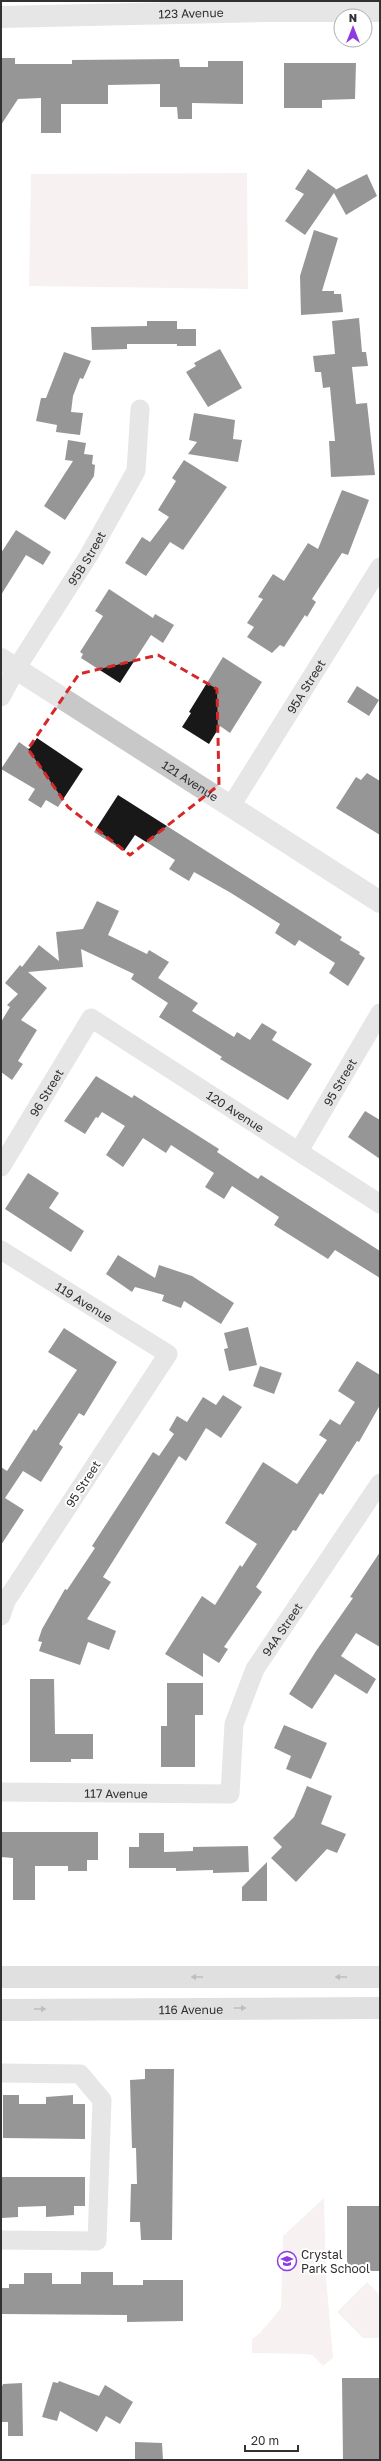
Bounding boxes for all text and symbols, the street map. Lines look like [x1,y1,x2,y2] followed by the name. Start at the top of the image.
[158,4,224,21] street label: 123 Avenue
[333,8,373,48] north arrow
[349,11,357,24] text: N
[64,528,108,588] street label: 95B Street
[283,656,328,716] street label: 95A Street
[159,757,221,804] street label: 121 Avenue
[320,1055,359,1109] street label: 95 Street
[26,1066,66,1119] street label: 96 Street
[204,1087,267,1135] street label: 120 Avenue
[53,1278,115,1325] street label: 119 Avenue
[62,1458,104,1510] street label: 95 Street
[258,1599,305,1659] street label: 94A Street
[84,1785,148,1801] street label: 117 Avenue
[190,1974,203,1980] one-way arrow
[334,1974,347,1980] one-way arrow
[159,2001,223,2017] street label: 116 Avenue
[234,2005,247,2011] one-way arrow
[34,2006,47,2012] one-way arrow
[301,2247,370,2276] place label: Crystal Park School
[276,2250,298,2272] school or university icon: Crystal Park School
[245,2427,298,2453] scale bar
[251,2433,279,2448] text: 20 m

